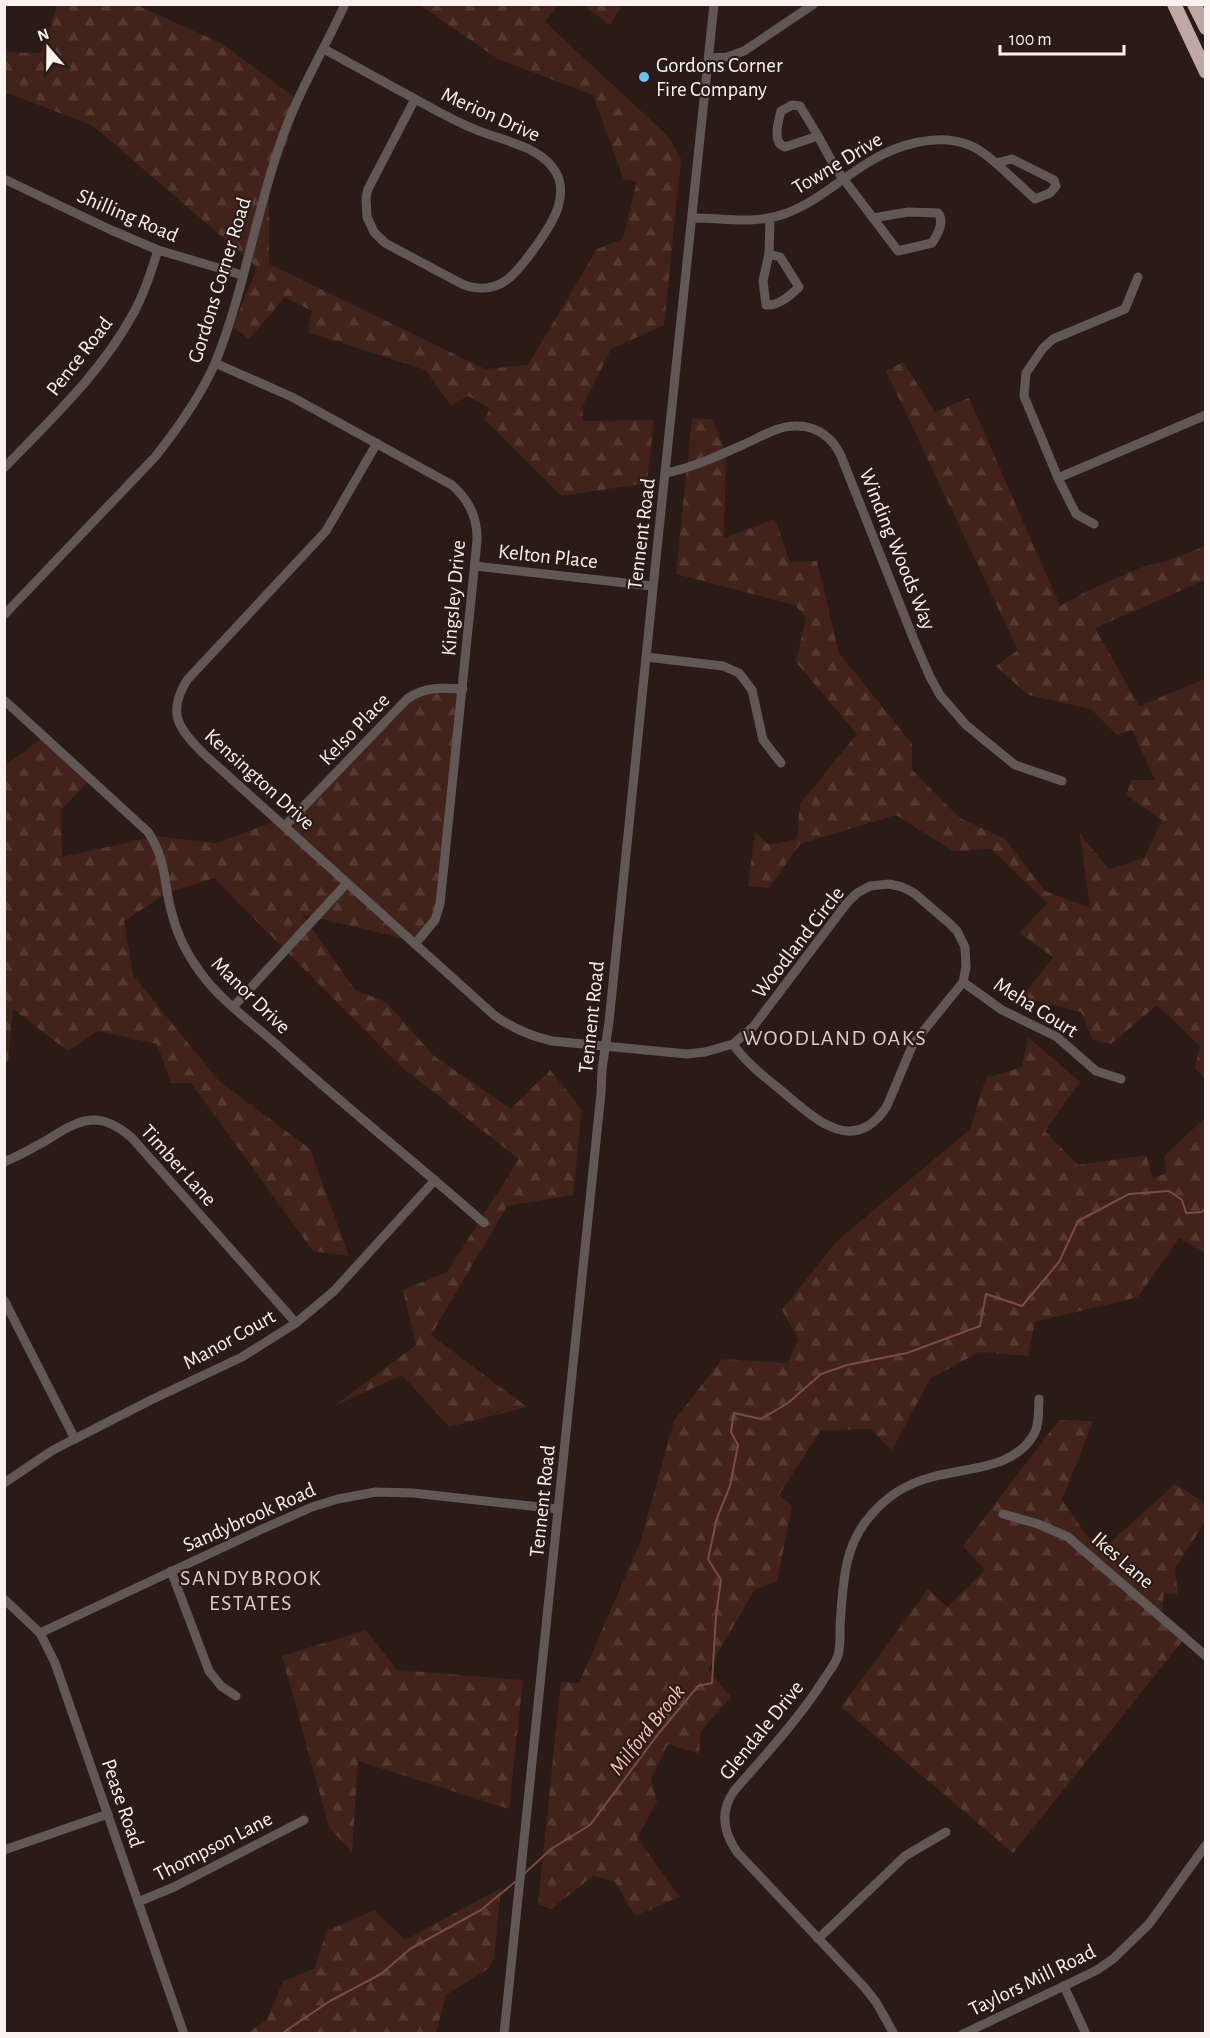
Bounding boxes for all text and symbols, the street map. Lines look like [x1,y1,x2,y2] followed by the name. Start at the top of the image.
[18,18,78,78] north arrow
[1000,18,1124,56] scale bar
[35,25,51,44] text: N
[1009,31,1052,49] text: 100 m
[656,55,783,100] place label: Gordons Corner Fire Company
[637,70,651,84] marker: Gordons Corner Fire Company
[438,83,543,146] street label: Merion Drive
[789,128,886,198] street label: Towne Drive
[74,185,181,246] street label: Shilling Road
[184,195,255,365] street label: Gordons Corner Road
[42,313,117,400] street label: Pence Road
[856,466,939,633] street label: Winding Woods Way
[624,477,659,591] street label: Tennent Road
[438,539,469,657] street label: Kingsley Drive
[497,541,599,572] street label: Kelton Place
[315,689,394,769] street label: Kelso Place
[201,725,319,834] street label: Kensington Drive
[749,883,848,1002] street label: Woodland Circle
[207,953,294,1038] street label: Manor Drive
[575,960,608,1074] street label: Tennent Road
[990,973,1082,1042] street label: Meha Court
[743,1027,927,1049] district label: WOODLAND OAKS
[137,1121,220,1210] street label: Timber Lane
[180,1305,279,1373] street label: Manor Court
[526,1444,559,1558] street label: Tennent Road
[180,1479,319,1556] street label: Sandybrook Road
[1088,1528,1158,1593] street label: Ikes Lane
[180,1567,322,1614] district label: SANDYBROOK ESTATES
[715,1677,808,1784] street label: Glendale Drive
[605,1680,689,1779] water label: Milford Brook
[98,1756,147,1850] street label: Pease Road
[151,1808,276,1885] street label: Thompson Lane
[966,1941,1099,2020] street label: Taylors Mill Road

